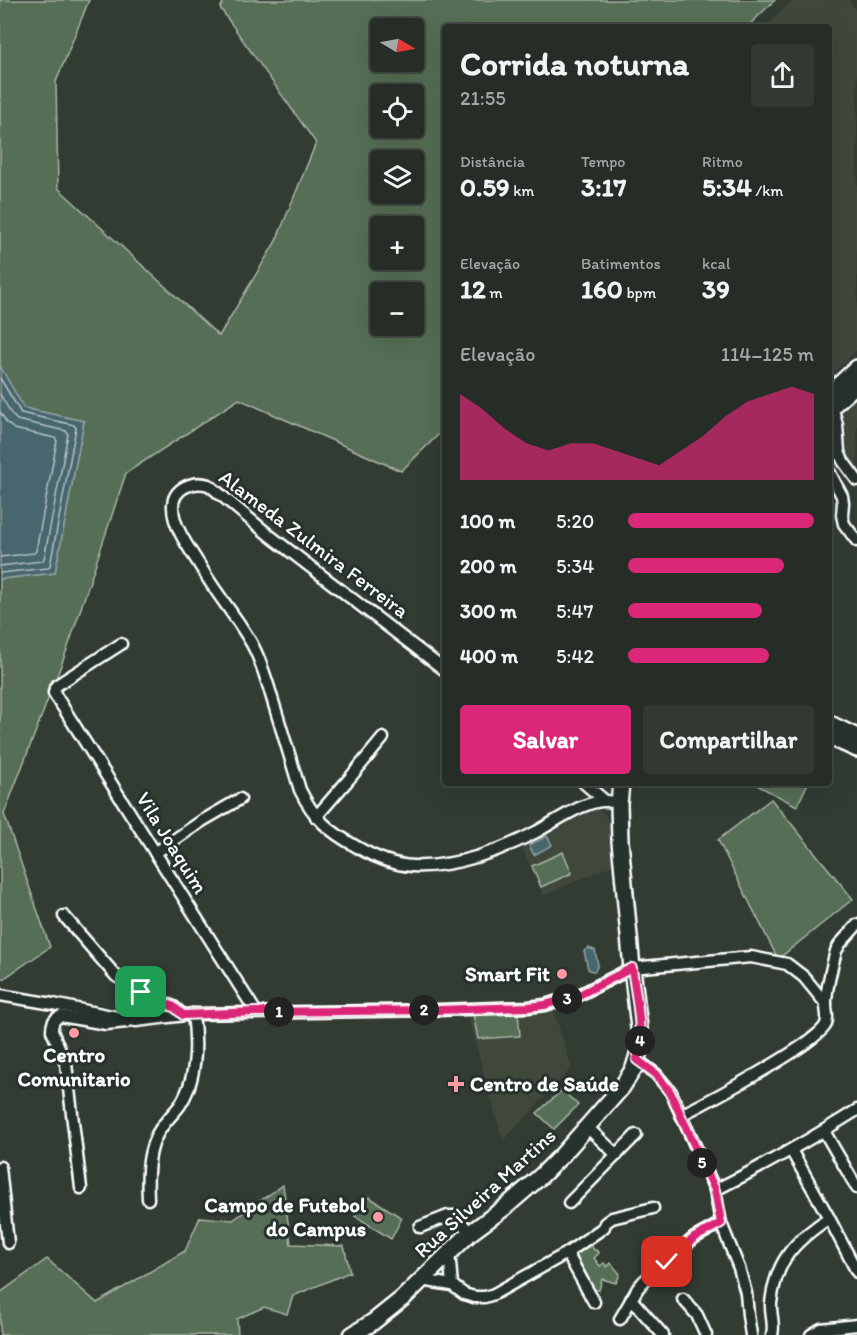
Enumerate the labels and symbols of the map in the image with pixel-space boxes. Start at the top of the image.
north arrow [370,18,424,72]
street label: Alameda Zulmira Ferreira [215,464,414,623]
street label: Vila Joaquim [131,787,214,898]
place label: Smart Fit [465,961,550,986]
pin [115,966,166,1017]
marker: Smart Fit [555,967,569,981]
pin: 3 [552,984,582,1014]
pin: 2 [409,995,439,1025]
pin: 1 [264,997,294,1027]
marker: Centro Comunitario [67,1026,81,1040]
pin: 4 [625,1026,655,1056]
place label: Centro Comunitario [17,1042,131,1091]
place label: Centro de Saúde [470,1071,619,1096]
marker: Centro de Saúde [447,1075,465,1093]
street label: Rua Silveira Martins [409,1123,561,1263]
pin: 5 [687,1148,717,1178]
place label: Campo de Futebol do Campus [204,1192,367,1242]
marker: Campo de Futebol do Campus [371,1210,385,1224]
pin [641,1236,692,1287]

